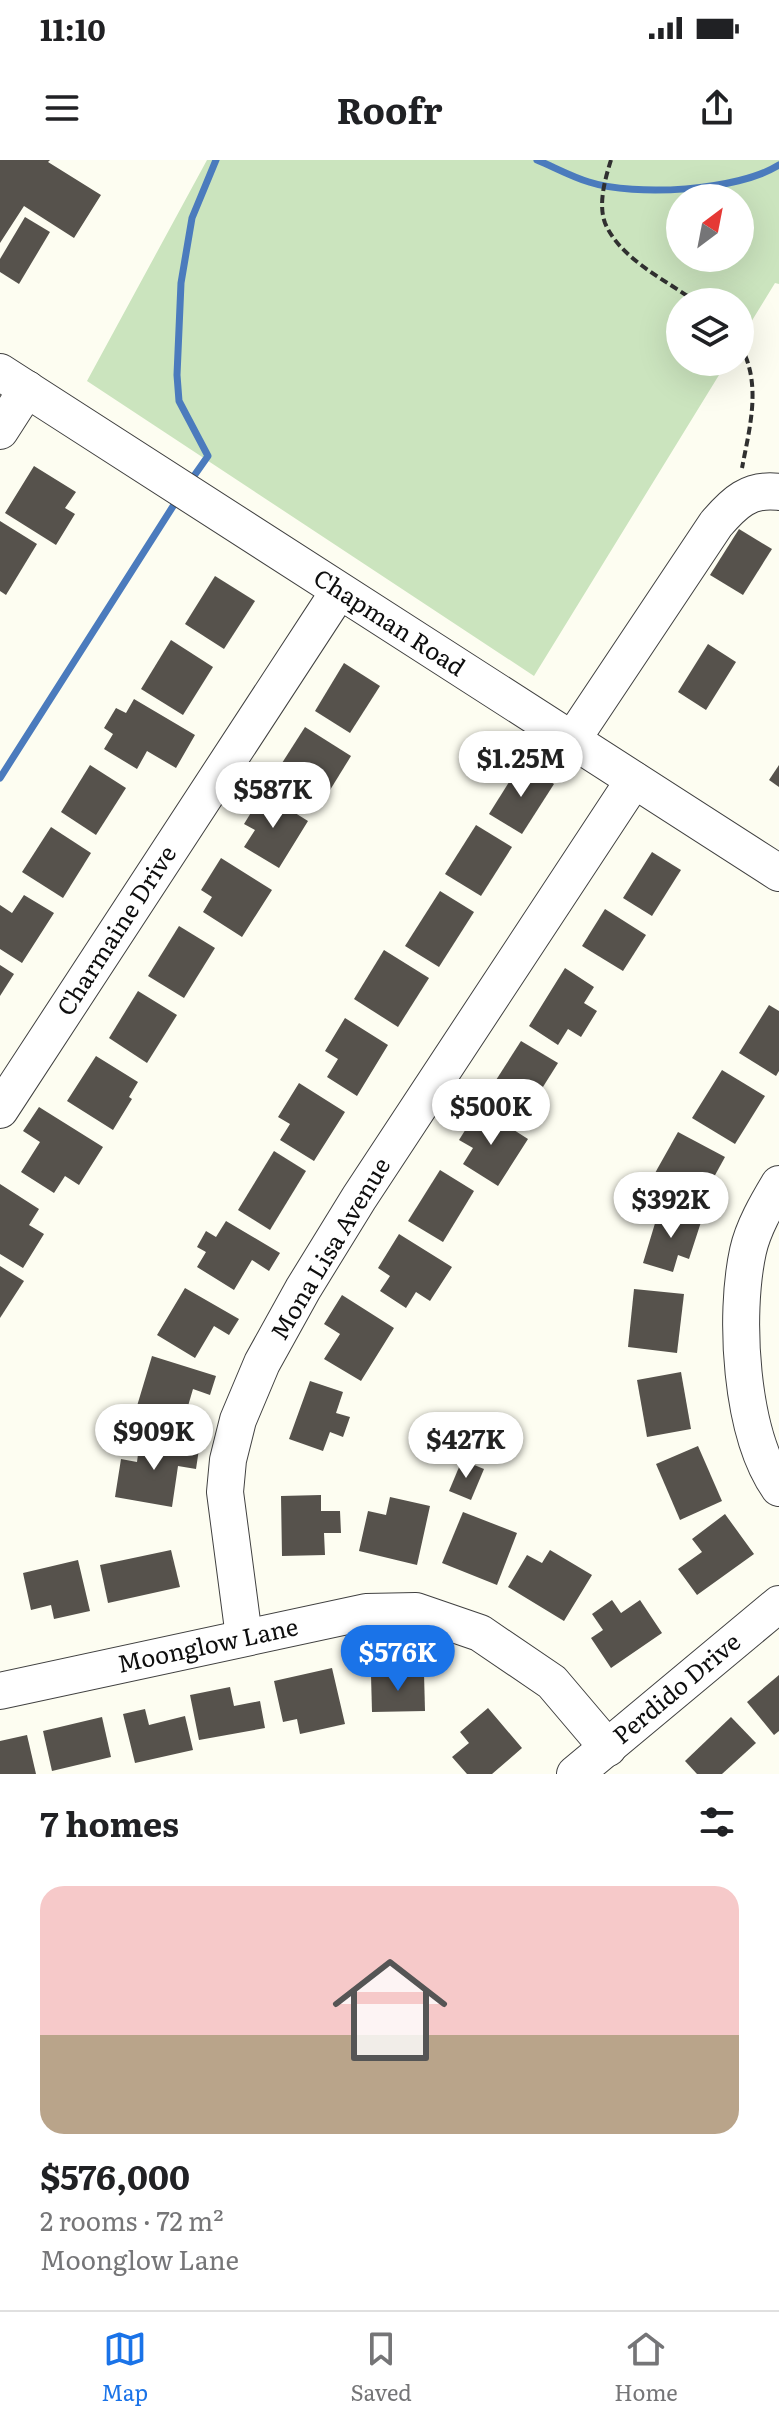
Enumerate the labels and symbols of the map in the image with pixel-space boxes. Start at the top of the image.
north arrow [666,184,754,272]
street label: Chapman Road [308,559,473,683]
pin: $1.25M [456,731,586,799]
pin: $587K [217,762,329,830]
street label: Charmaine Drive [47,838,183,1022]
pin: $500K [435,1079,547,1147]
street label: Mona Lisa Avenue [261,1150,397,1346]
pin: $392K [615,1172,727,1240]
pin: $909K [98,1404,210,1472]
pin: $427K [410,1412,522,1480]
street label: Moonglow Lane [114,1607,301,1680]
street label: Perdido Drive [604,1623,747,1751]
pin: $576K [342,1625,454,1693]

